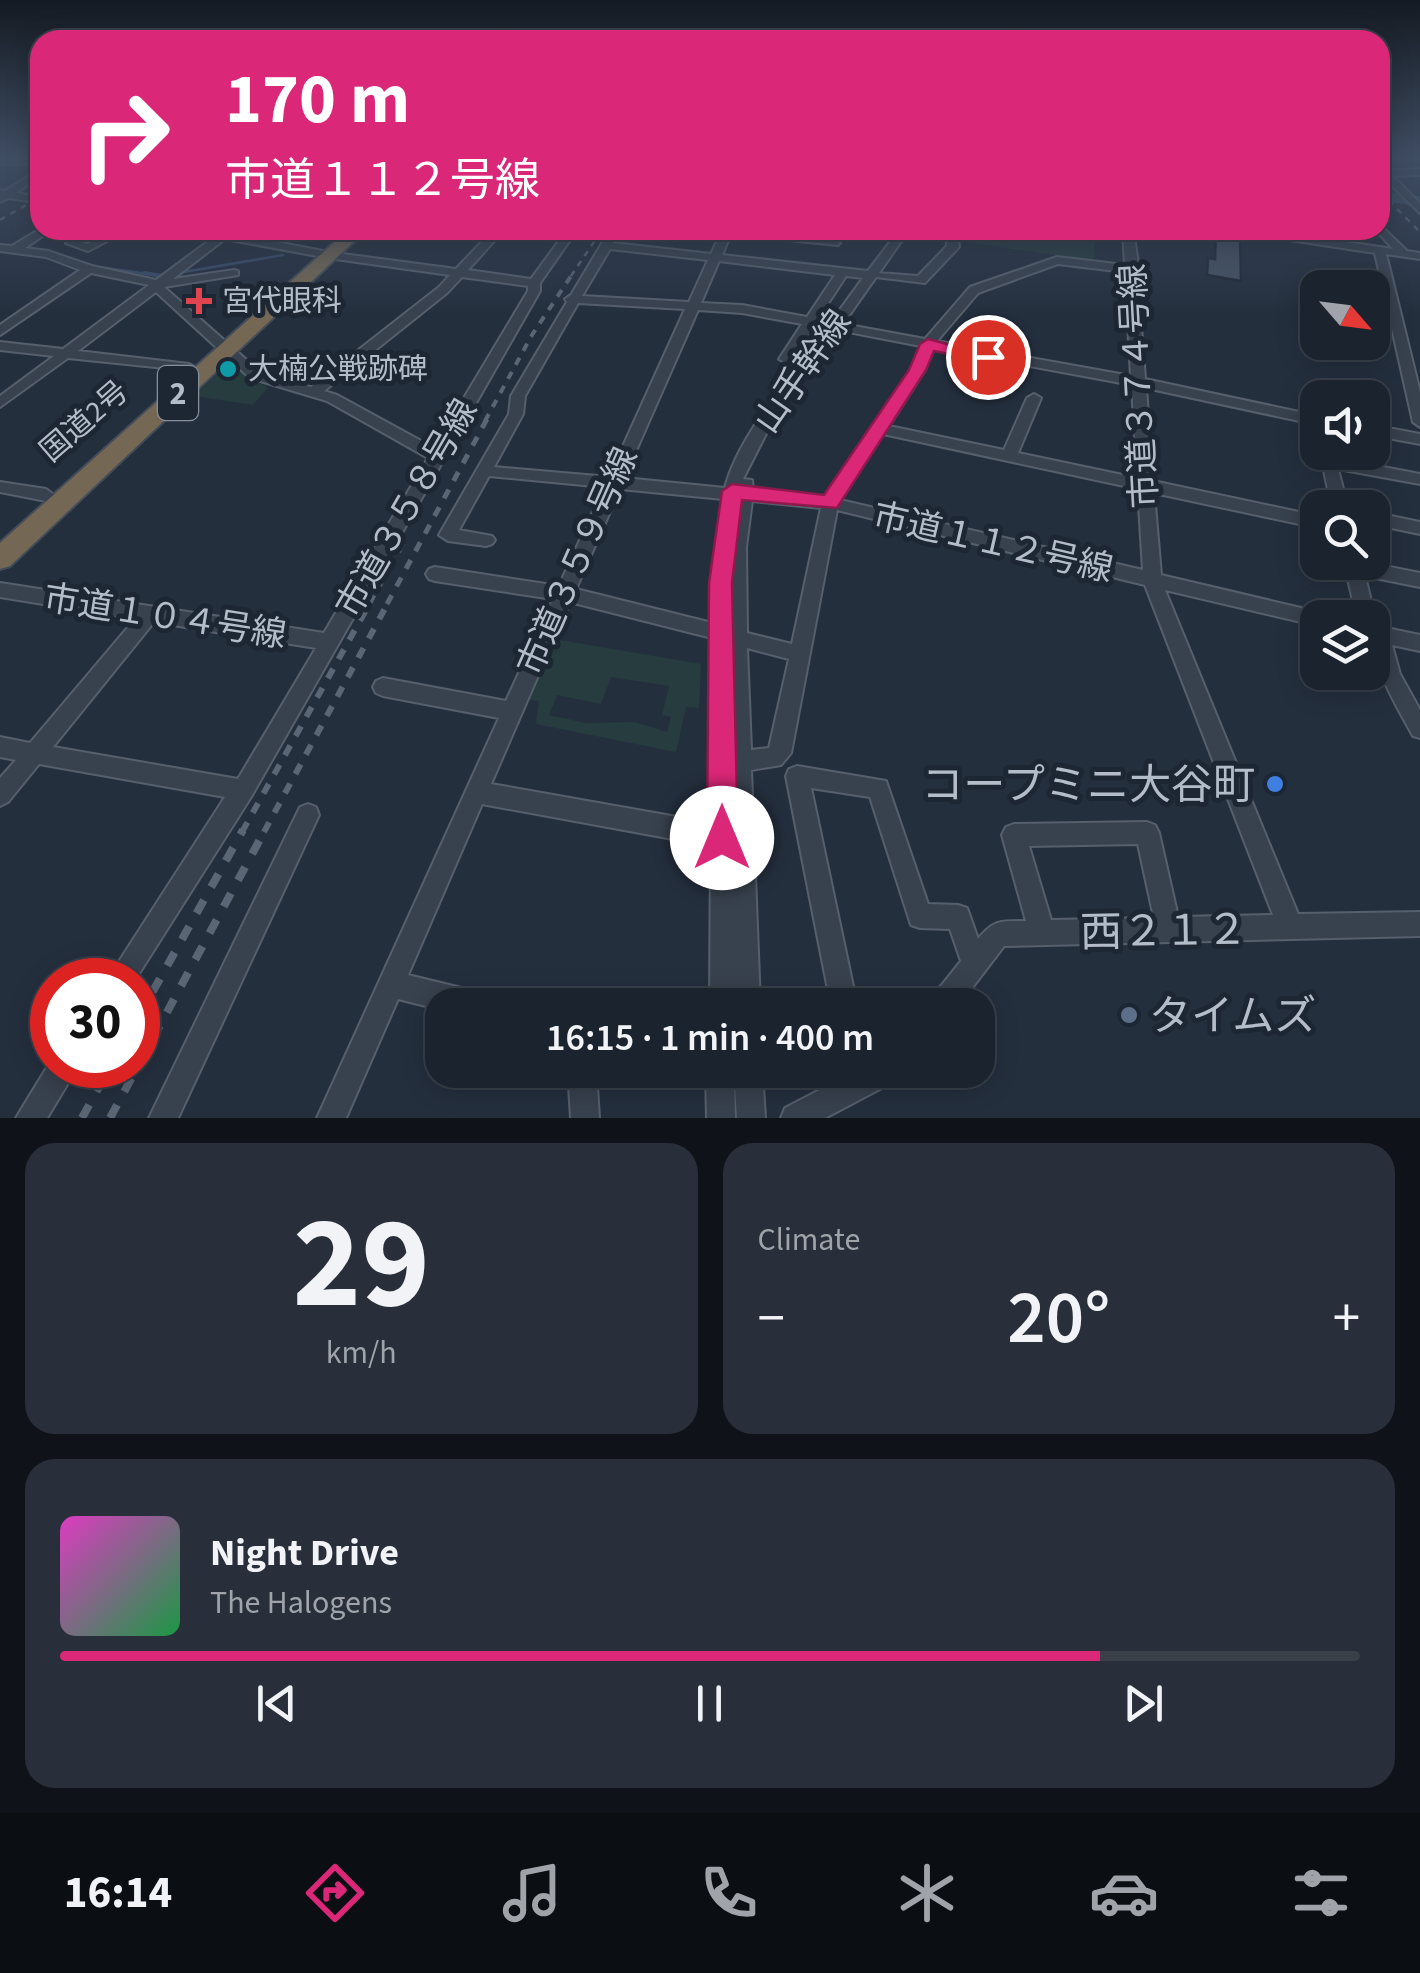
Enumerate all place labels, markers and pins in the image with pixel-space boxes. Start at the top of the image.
place label: 宮代眼科 [222,280,342,323]
marker: 宮代眼科 [186,288,212,314]
pin [946,315,1031,400]
place label: 大楠公戦跡碑 [248,348,428,391]
marker: 大楠公戦跡碑 [217,358,239,380]
place label: コープミニ大谷町 [922,756,1255,816]
marker: コープミニ大谷町 [1264,773,1286,795]
place label: タイムズ [1149,987,1316,1047]
marker: タイムズ [1118,1004,1140,1026]

